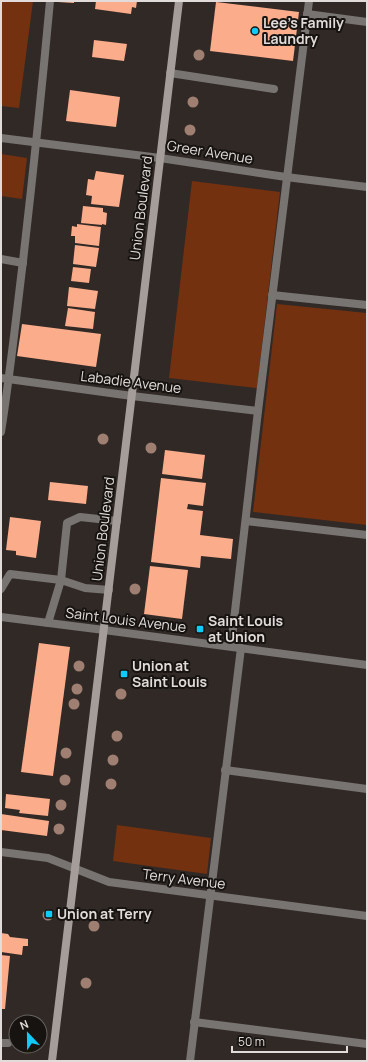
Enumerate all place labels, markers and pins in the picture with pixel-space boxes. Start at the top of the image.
place label: Lee's Family Laundry [263,13,344,48]
marker: Lee's Family Laundry [250,26,260,36]
place label: Saint Louis at Union [208,611,284,646]
marker: Saint Louis at Union [195,624,205,634]
place label: Union at Saint Louis [132,656,208,691]
marker: Union at Saint Louis [119,669,129,679]
place label: Union at Terry [57,904,152,923]
marker: Union at Terry [44,909,54,919]

